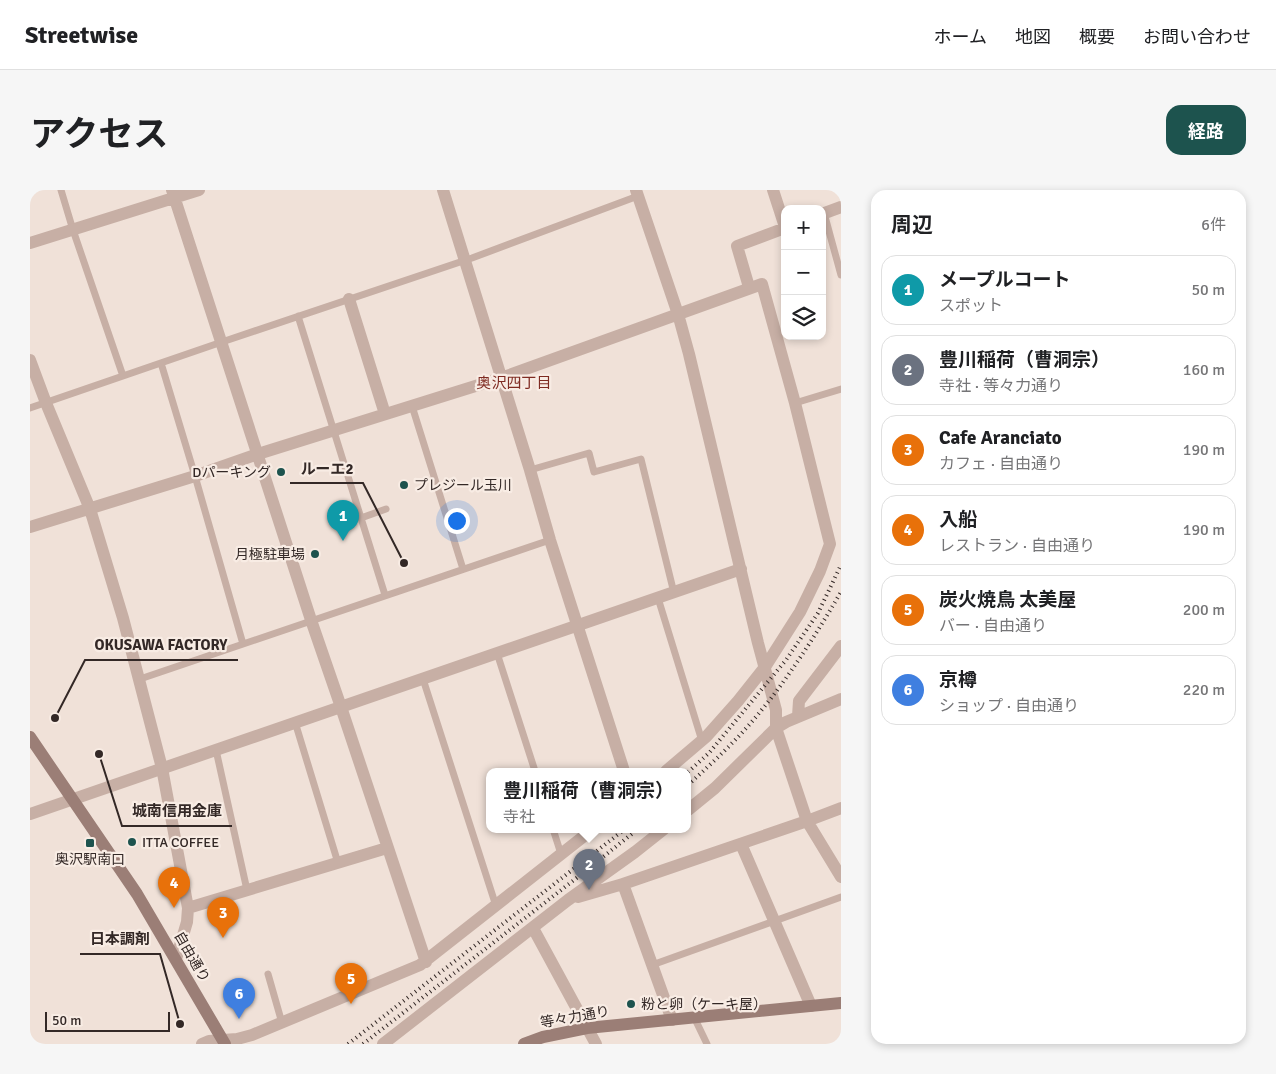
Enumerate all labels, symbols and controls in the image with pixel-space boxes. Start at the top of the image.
text: Streetwise [25,20,138,50]
text: ホーム [934,26,987,48]
text: 地図 [1015,26,1051,48]
text: 概要 [1079,26,1115,48]
text: お問い合わせ [1143,26,1251,48]
button: 経路 [1166,105,1246,155]
text: アクセス [30,113,168,156]
map controls [781,205,826,340]
button: + [781,205,826,250]
text: 周辺 [891,212,933,238]
text: 6件 [1201,215,1226,235]
button: − [781,250,826,295]
text: メープルコート [939,268,1070,292]
text: 1 [904,280,912,300]
text: 50 m [1191,280,1225,300]
button: layers [781,295,826,340]
text: スポット [939,296,1003,316]
text: 豊川稲荷（曹洞宗） [939,348,1110,372]
text: 2 [904,360,912,380]
text: 160 m [1183,360,1225,380]
district label: 奥沢四丁目 [476,374,552,392]
text: 寺社 · 等々力通り [939,376,1063,396]
text: Cafe Aranciato [939,426,1062,450]
text: 3 [904,440,912,460]
text: 190 m [1183,440,1225,460]
callout: ルーエ2 [290,453,363,483]
text: カフェ · 自由通り [939,454,1063,474]
text: ルーエ2 [300,460,354,478]
place label: Dパーキング [192,464,271,481]
marker: Dパーキング [275,466,287,478]
place label: プレジール玉川 [414,477,512,494]
marker: プレジール玉川 [398,479,410,491]
pin: 1 [327,500,359,541]
your location [444,508,470,534]
text: 入船 [939,508,977,532]
text: 4 [904,520,912,540]
text: 190 m [1183,520,1225,540]
text: レストラン · 自由通り [939,536,1095,556]
place label: 月極駐車場 [235,546,305,563]
marker: 月極駐車場 [309,548,321,560]
text: 炭火焼鳥 太美屋 [939,588,1076,612]
text: 5 [904,600,912,620]
text: 200 m [1183,600,1225,620]
text: バー · 自由通り [939,616,1047,636]
callout: OKUSAWA FACTORY [85,630,238,660]
text: OKUSAWA FACTORY [95,636,228,654]
text: 京樽 [939,668,977,692]
text: 6 [904,680,912,700]
text: 220 m [1183,680,1225,700]
text: ショップ · 自由通り [939,696,1079,716]
popup [486,768,691,833]
text: 豊川稲荷（曹洞宗） [503,779,674,803]
callout: 城南信用金庫 [122,796,232,826]
text: 城南信用金庫 [132,802,222,820]
text: 寺社 [503,807,535,827]
place label: ITTA COFFEE [142,834,219,851]
marker: ITTA COFFEE [126,836,138,848]
marker: 奥沢駅南口 [84,837,96,849]
pin: 2 [573,849,605,890]
place label: 奥沢駅南口 [55,851,125,868]
pin: 4 [158,867,190,908]
pin: 3 [207,897,239,938]
callout: 日本調剤 [80,924,160,954]
street label: 自由通り [171,929,213,985]
text: 日本調剤 [90,930,150,948]
pin: 5 [335,963,367,1004]
pin: 6 [223,978,255,1019]
place label: 粉と卵（ケーキ屋） [641,996,767,1013]
marker: 粉と卵（ケーキ屋） [625,998,637,1010]
street label: 等々力通り [539,1003,611,1031]
scale bar [45,1009,170,1032]
text: 50 m [52,1012,81,1029]

